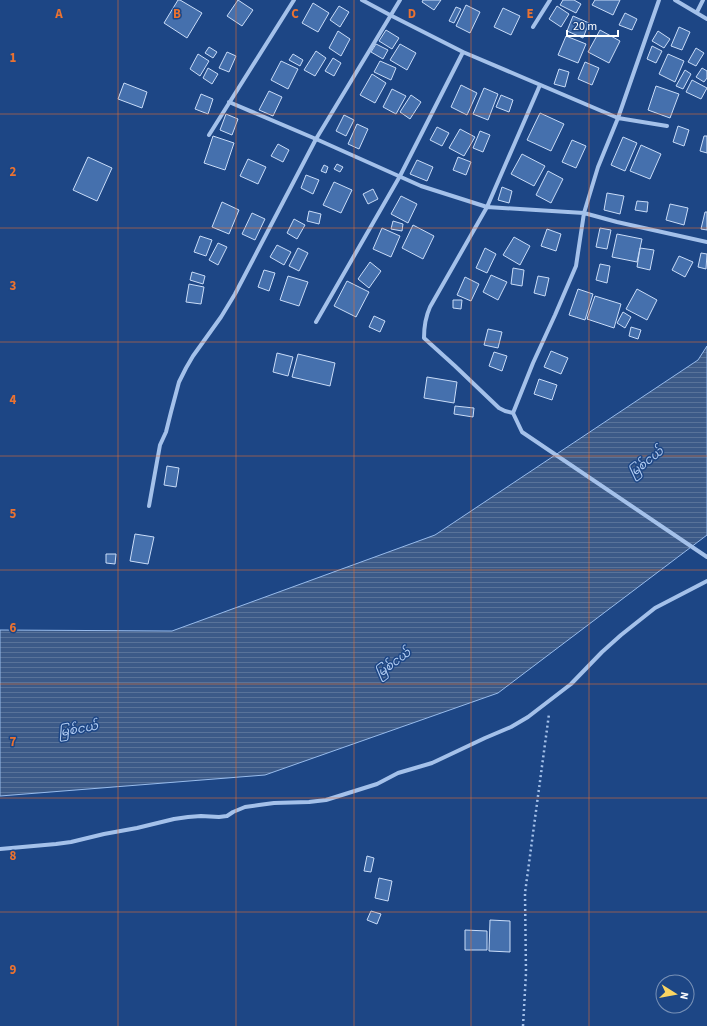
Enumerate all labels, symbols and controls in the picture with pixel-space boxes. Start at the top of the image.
text: A [54,5,63,23]
text: B [173,5,181,23]
text: C [291,5,299,23]
text: D [408,5,416,23]
text: E [526,5,534,23]
scale bar [567,12,618,38]
text: 20 m [573,18,597,35]
text: 1 [10,49,17,67]
text: 2 [10,163,17,181]
text: 3 [10,277,17,295]
text: 4 [10,391,17,409]
water label: မြစ်ငယ် [625,442,669,482]
text: 5 [10,505,17,523]
text: 6 [10,619,17,637]
water label: မြစ်ငယ် [372,643,416,683]
water label: မြစ်ငယ် [57,716,100,742]
text: 7 [10,733,17,751]
text: 8 [10,847,17,865]
text: 9 [10,961,17,979]
north arrow [655,974,695,1014]
text: N [676,991,692,1001]

